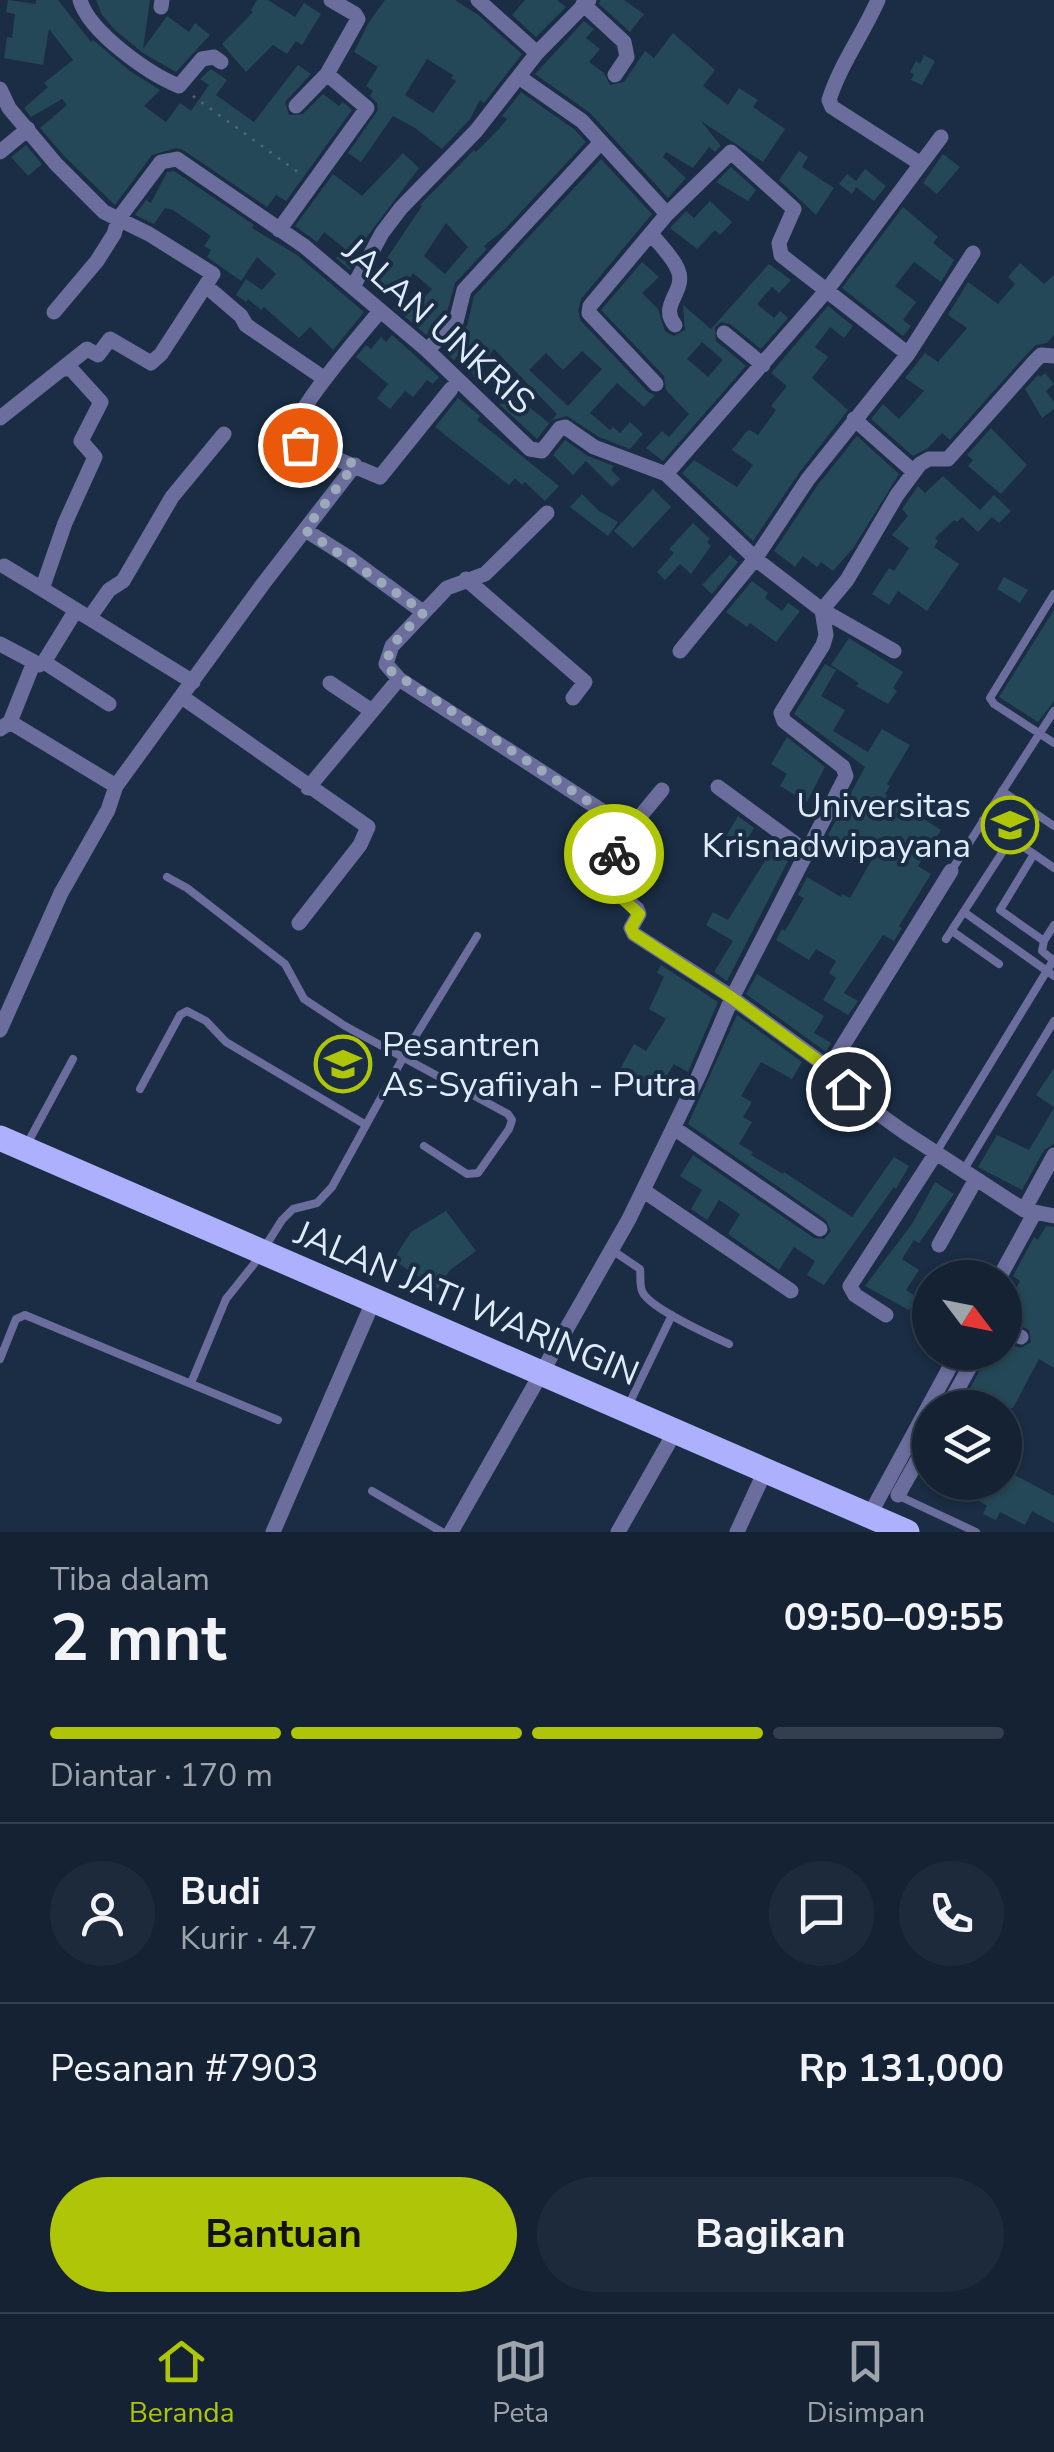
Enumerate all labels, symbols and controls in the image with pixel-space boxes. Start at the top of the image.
street label: JALAN UNKRIS [332,227,545,425]
pin [258,403,343,488]
icon: bag [273,418,328,473]
place label: Universitas Krisnadwipayana [702,782,971,869]
school or university icon: Universitas Krisnadwipayana [980,795,1040,855]
courier [564,804,664,904]
icon: bike [587,827,642,882]
place label: Pesantren As-Syafiiyah - Putra [382,1021,697,1108]
school or university icon: Pesantren As-Syafiiyah - Putra [313,1034,373,1094]
pin [806,1047,891,1132]
icon: home [821,1062,876,1117]
street label: JALAN JATI WARINGIN [287,1209,646,1397]
north arrow [912,1260,1022,1370]
map controls [912,1260,1022,1500]
button: layers [912,1390,1022,1500]
text: Tiba dalam [50,1558,210,1601]
text: 09:50–09:55 [784,1592,1004,1643]
text: 2 mnt [50,1594,227,1683]
text: Diantar · 170 m [50,1754,273,1797]
button: person [50,1861,155,1966]
button: chat [769,1861,874,1966]
button: phone [899,1861,1004,1966]
text: Budi [180,1866,261,1917]
text: Kurir · 4.7 [180,1917,317,1960]
text: Pesanan #7903 [50,2043,319,2094]
text: Rp 131,000 [799,2043,1004,2094]
button: Bantuan [50,2177,517,2292]
button: Bagikan [537,2177,1004,2292]
tab: Beranda [129,2334,235,2432]
tab: Peta [492,2334,549,2432]
tab: Disimpan [807,2334,925,2432]

